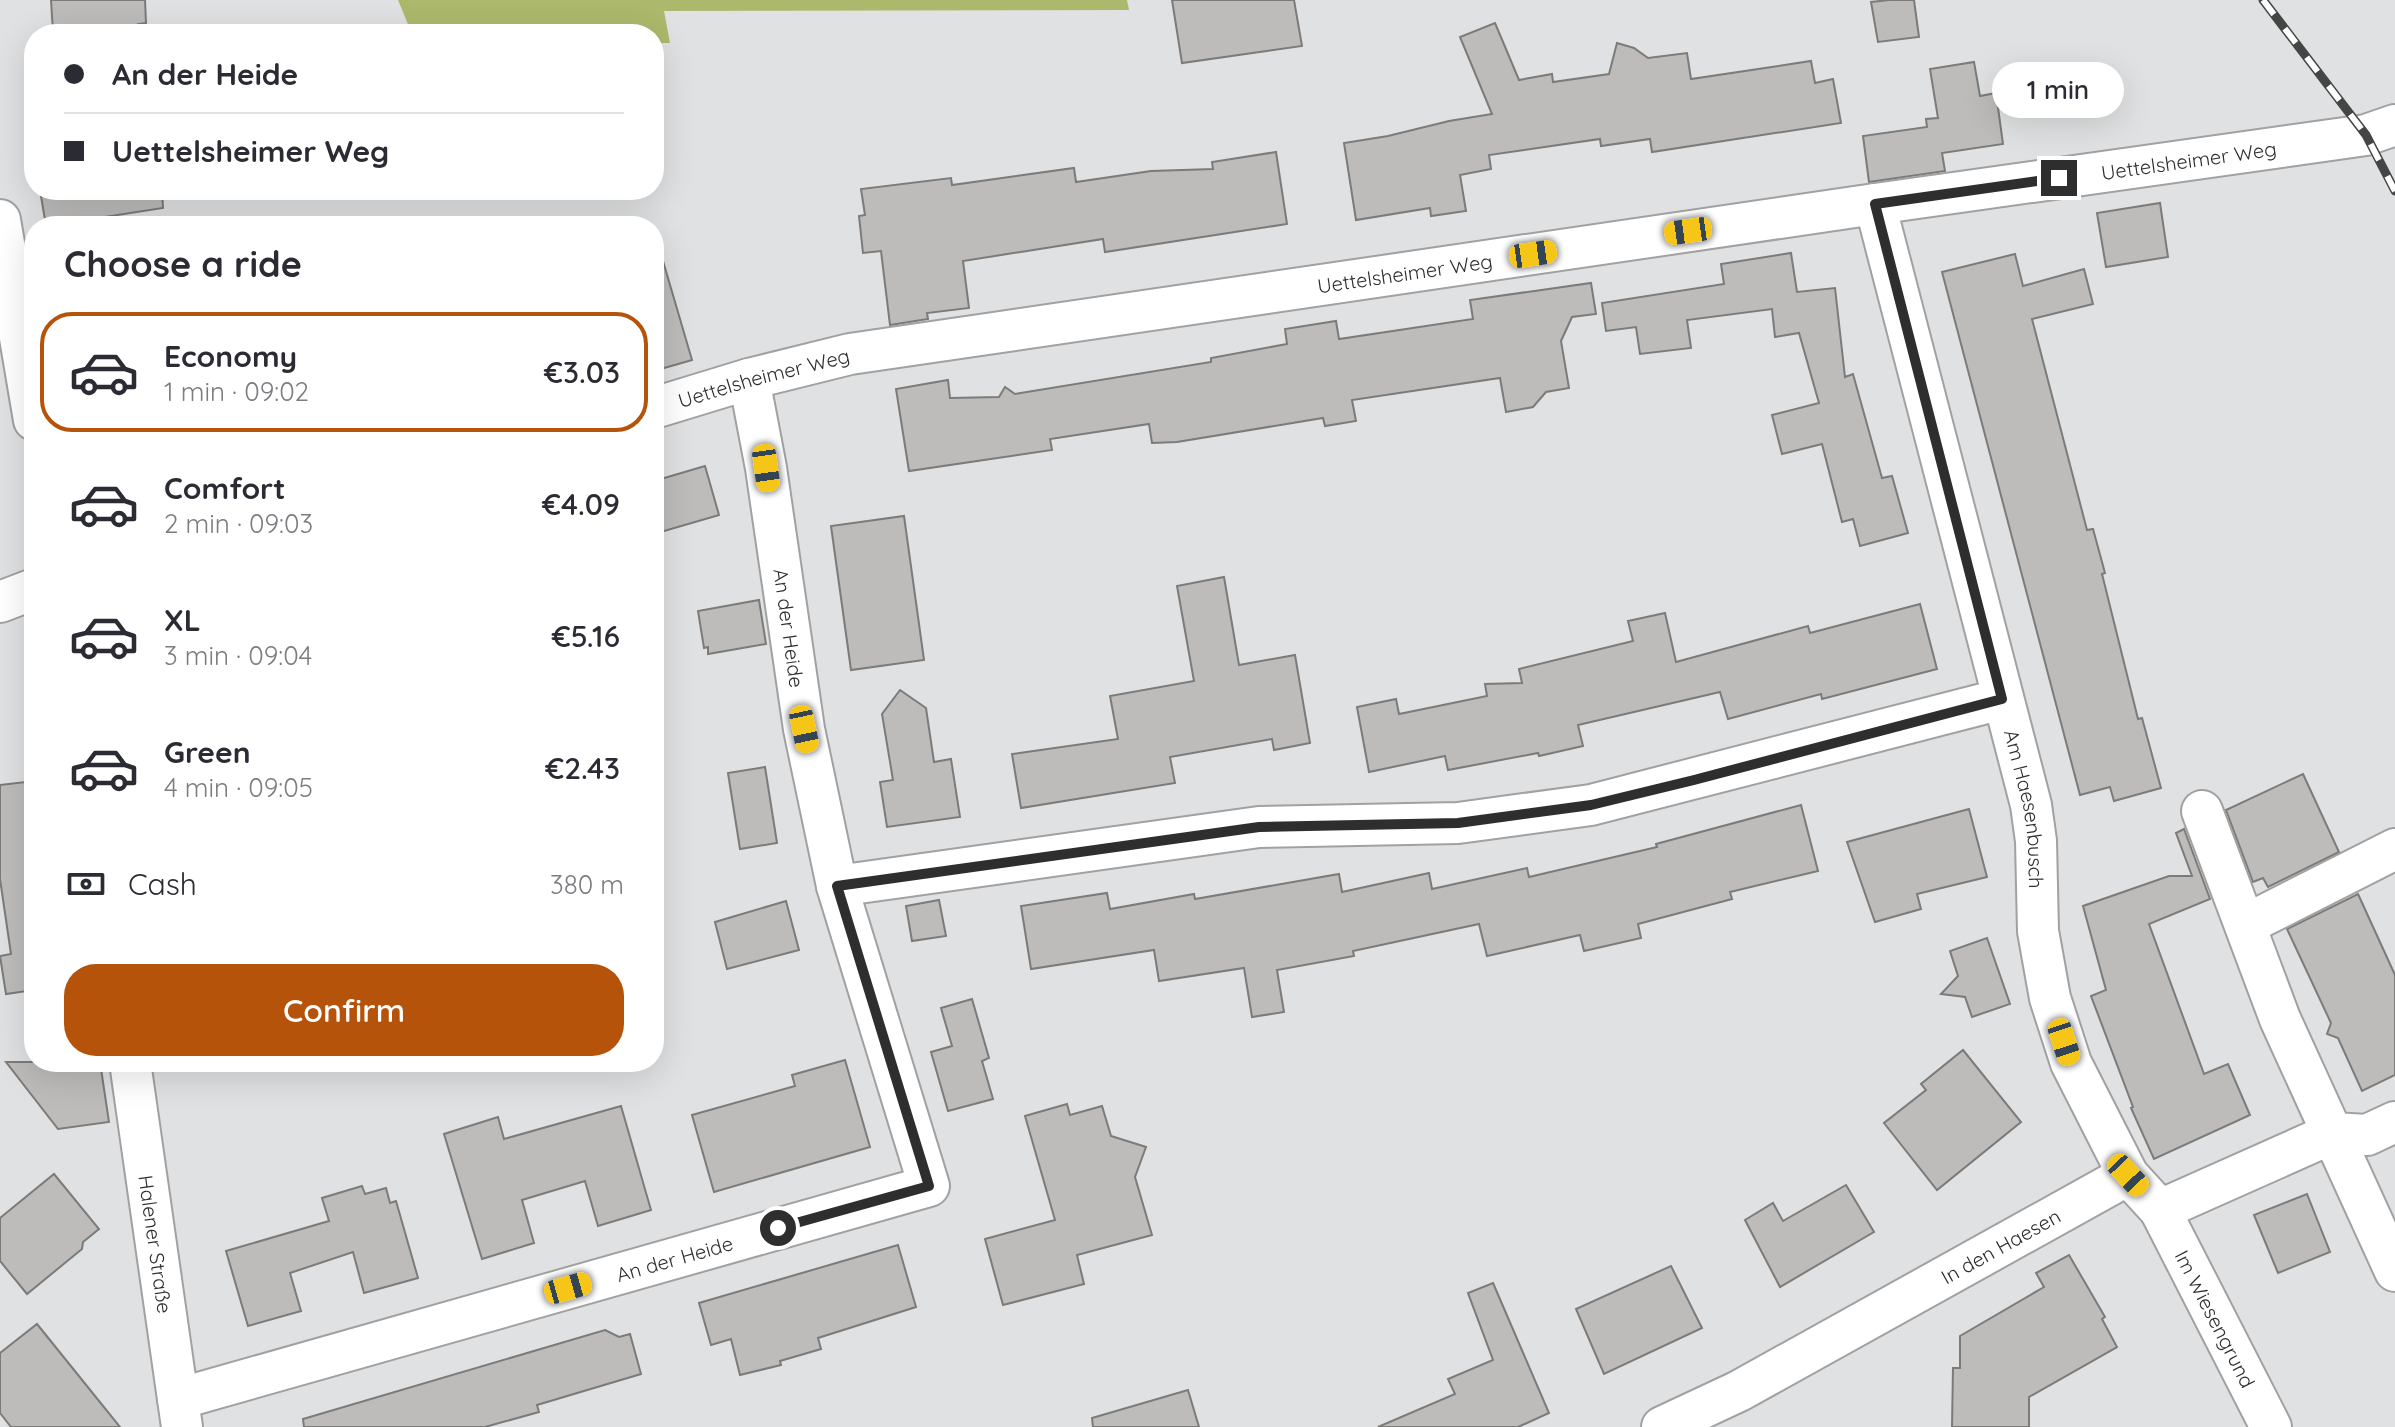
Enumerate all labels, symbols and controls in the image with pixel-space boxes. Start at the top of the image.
text: An der Heide [112,55,298,93]
callout: 1 min [1993,62,2125,118]
text: 1 min [2027,73,2089,106]
text: Uettelsheimer Weg [112,132,389,170]
street label: Uettelsheimer Weg [2099,135,2278,185]
route end [2041,160,2077,196]
car [1663,216,1713,246]
car [1508,239,1558,269]
text: Choose a ride [64,241,302,286]
street label: Uettelsheimer Weg [1315,248,1494,298]
icon: car [68,336,140,408]
text: Economy [164,337,297,375]
street label: Uettelsheimer Weg [675,342,852,412]
text: €3.03 [544,353,620,391]
text: 1 min · 09:02 [164,375,309,408]
car [751,443,781,493]
icon: car [68,468,140,540]
text: Comfort [164,469,285,507]
text: €4.09 [542,485,620,523]
text: 2 min · 09:03 [164,507,313,540]
street label: An der Heide [768,567,810,689]
icon: car [68,600,140,672]
text: XL [164,601,201,639]
text: €5.16 [552,617,620,655]
text: 3 min · 09:04 [164,639,312,672]
car [787,703,821,755]
street label: Am Haesenbusch [1999,727,2050,889]
icon: car [68,732,140,804]
text: Green [164,733,251,771]
text: €2.43 [545,749,620,787]
text: 4 min · 09:05 [164,771,313,804]
icon: cash [64,862,108,906]
text: Cash [128,865,197,903]
text: 380 m [550,868,624,901]
button: Confirm [64,964,624,1056]
car [2045,1015,2083,1069]
car [2103,1149,2153,1201]
street label: Halener Straße [134,1173,178,1315]
street label: In den Haesen [1936,1203,2064,1289]
route start [760,1210,796,1246]
street label: An der Heide [613,1230,736,1287]
street label: Im Wiesengrund [2170,1246,2261,1392]
car [542,1270,594,1306]

